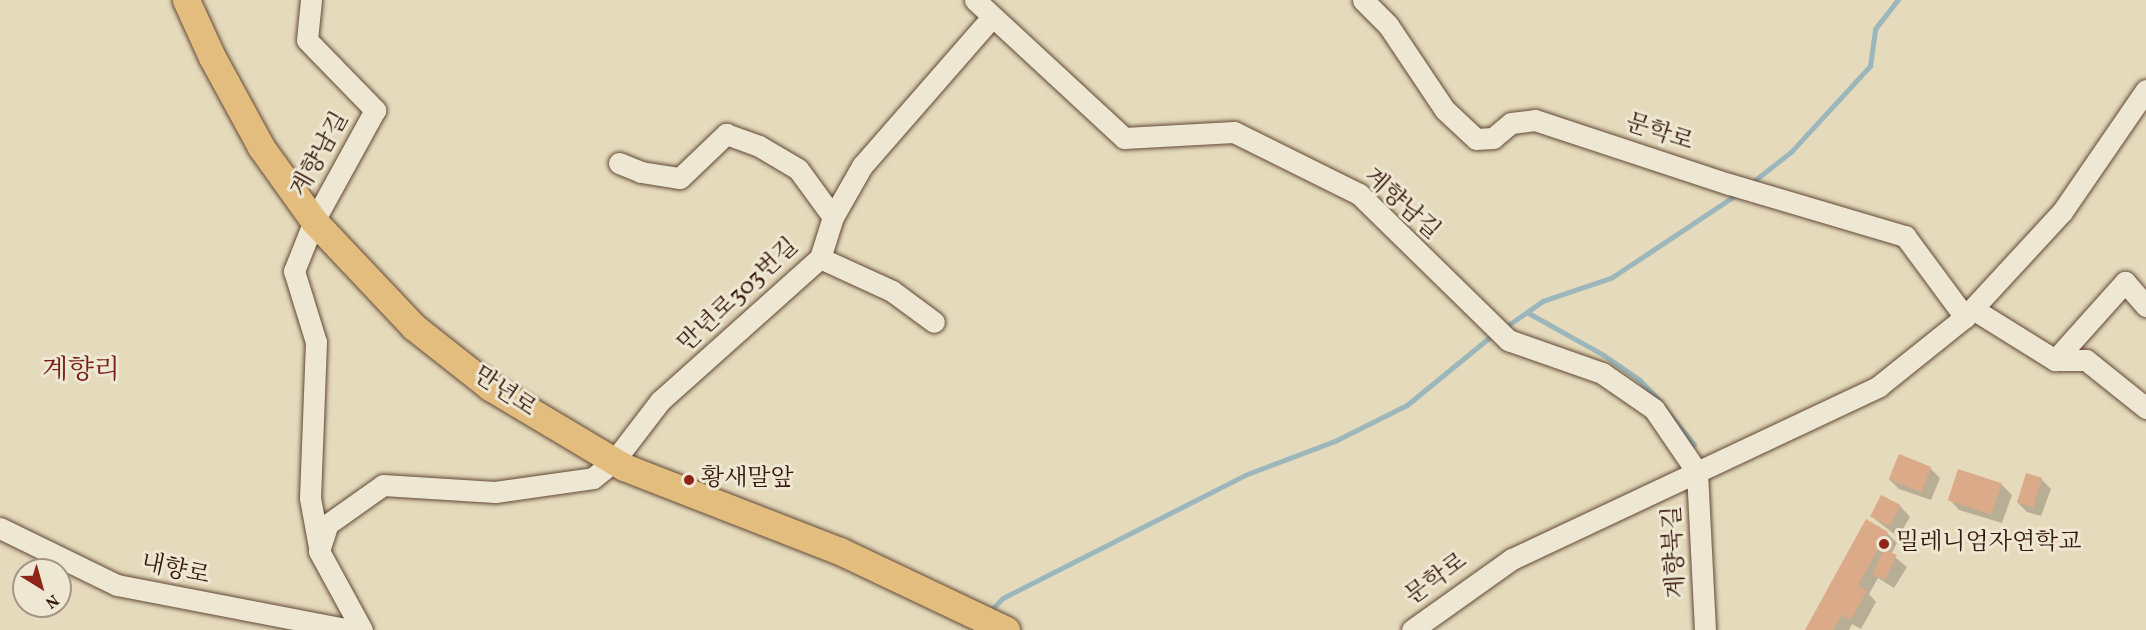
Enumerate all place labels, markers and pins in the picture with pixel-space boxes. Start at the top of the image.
place label: 황새말앞 [701,466,794,494]
marker: 황새말앞 [682,473,696,487]
place label: 밀레니엄자연학교 [1896,530,2081,558]
marker: 밀레니엄자연학교 [1877,537,1891,551]

